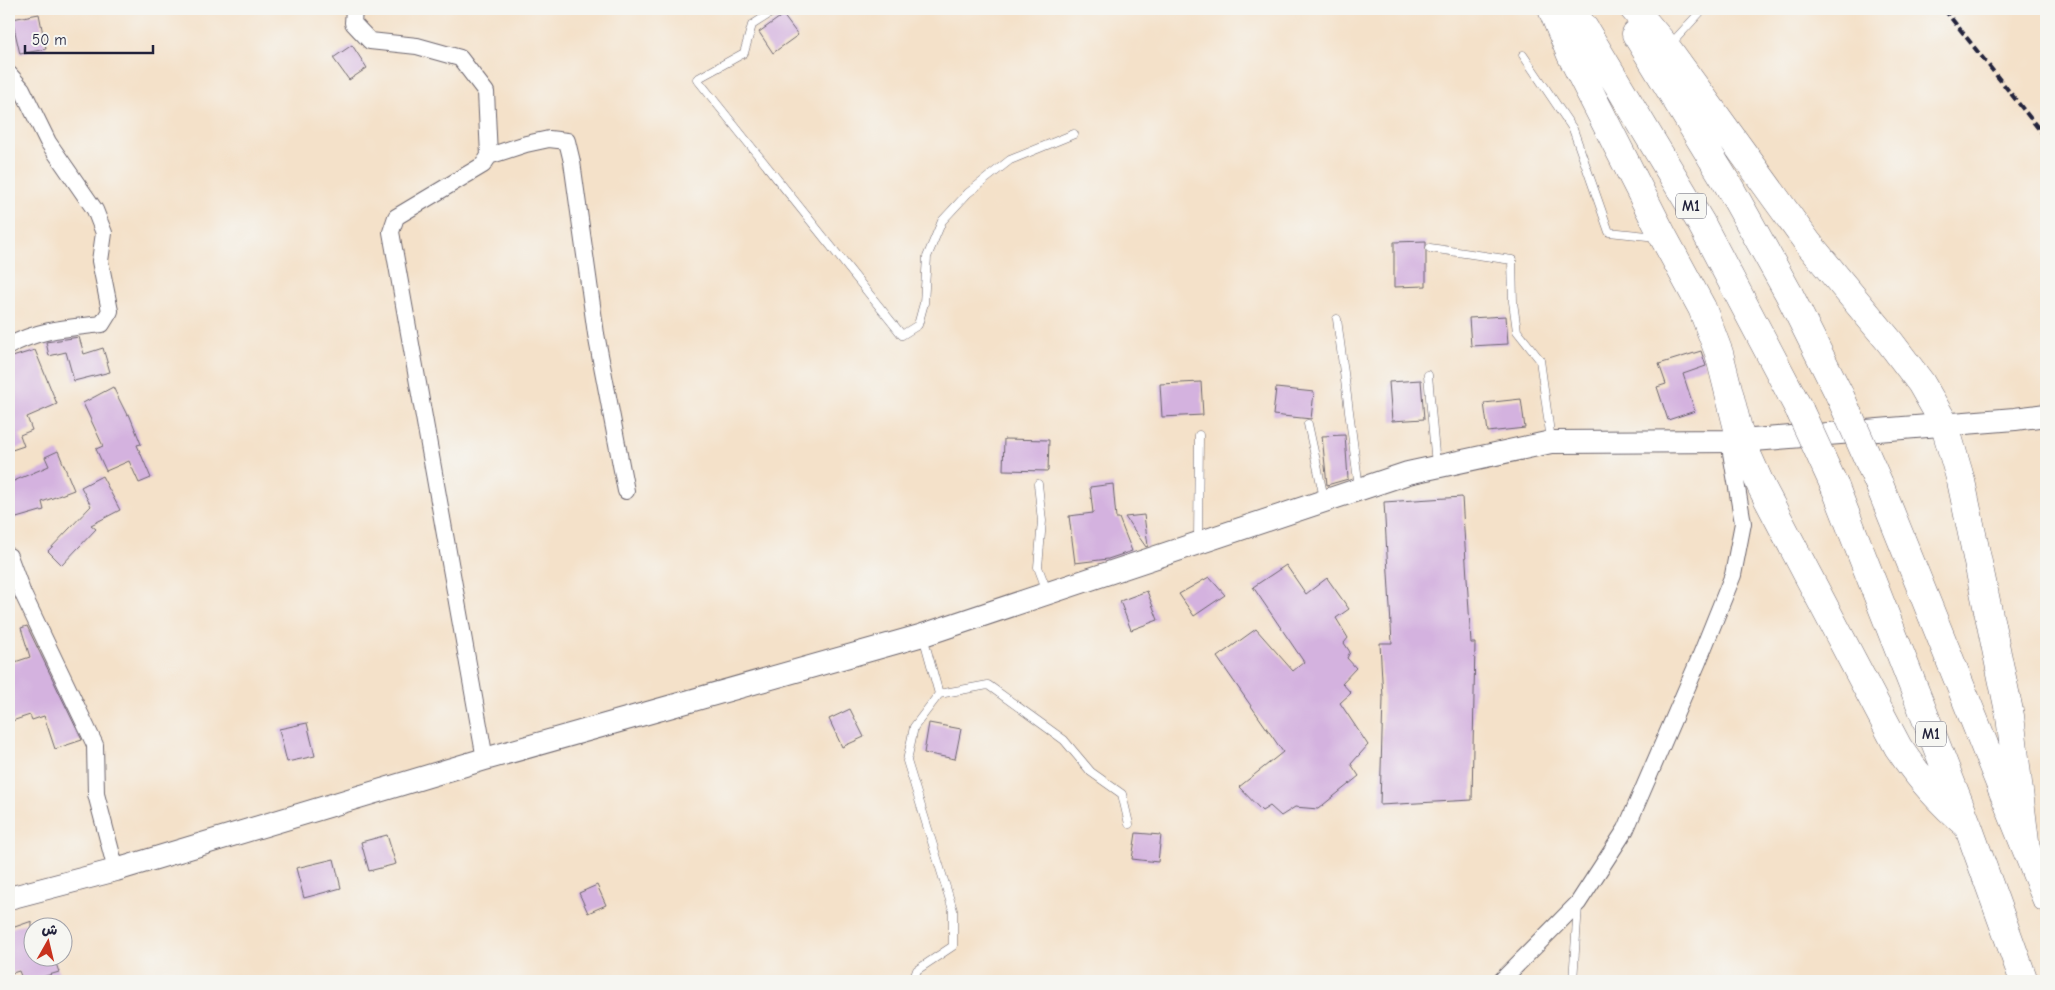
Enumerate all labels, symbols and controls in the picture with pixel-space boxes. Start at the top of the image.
scale bar [25,22,152,54]
text: 50 m [32,31,67,49]
road number: M1 [1676,194,1706,218]
road number: M1 [1916,722,1946,746]
north arrow [22,918,72,968]
text: ش [41,920,59,939]

